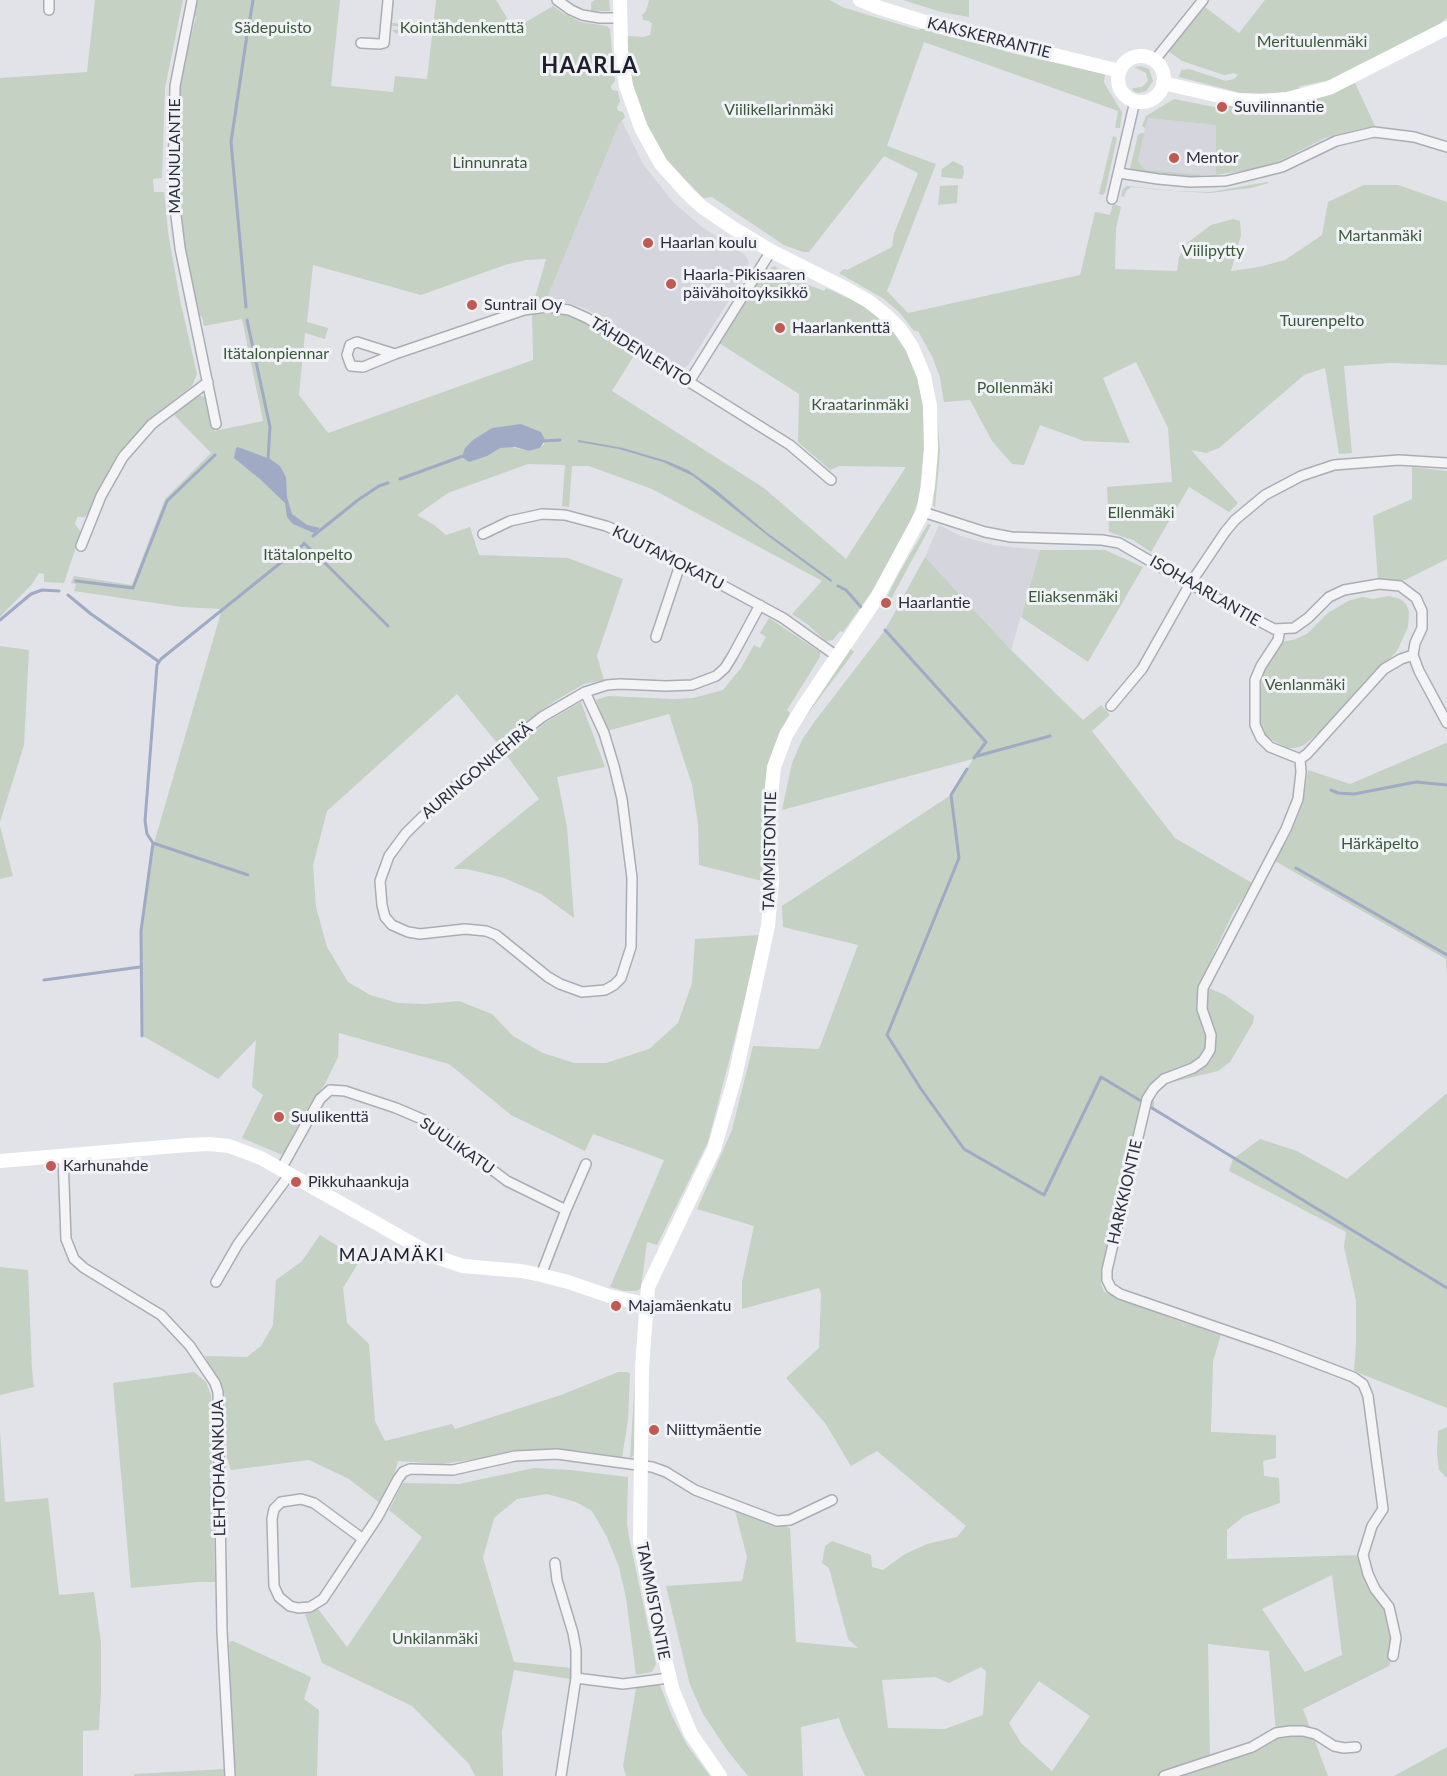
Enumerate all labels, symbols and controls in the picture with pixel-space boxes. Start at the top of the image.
street label: KAKSKERRANTIE [925,13,1053,63]
park label: Sädepuisto [234,18,312,38]
park label: Kointähdenkenttä [400,18,524,38]
park label: Merituulenmäki [1257,32,1367,52]
district label: HAARLA [541,53,639,79]
place label: Suvilinnantie [1234,97,1324,117]
street label: MAUNULANTIE [165,98,185,214]
park label: Viilikellarinmäki [724,100,834,120]
marker: Suvilinnantie [1215,100,1229,114]
place label: Mentor [1186,148,1238,168]
marker: Mentor [1167,151,1181,165]
park label: Linnunrata [453,153,527,173]
park label: Martanmäki [1338,226,1422,246]
place label: Haarlan koulu [660,233,757,253]
marker: Haarlan koulu [641,236,655,250]
park label: Viilipytty [1182,241,1244,261]
place label: Haarla-Pikisaaren päivähoitoyksikkö [683,265,808,303]
marker: Haarla-Pikisaaren päivähoitoyksikkö [664,277,678,291]
place label: Suntrail Oy [484,295,562,315]
marker: Suntrail Oy [465,298,479,312]
park label: Tuurenpelto [1280,311,1364,331]
street label: TÄHDENLENTO [587,313,695,391]
place label: Haarlankenttä [792,318,890,338]
marker: Haarlankenttä [773,321,787,335]
park label: Itätalonpiennar [223,344,329,364]
park label: Pollenmäki [977,378,1053,398]
park label: Kraatarinmäki [811,395,909,415]
park label: Ellenmäki [1107,503,1175,523]
street label: KUUTAMOKATU [609,522,727,594]
park label: Itätalonpelto [263,545,353,565]
street label: ISOHAARLANTIE [1146,552,1264,630]
park label: Eliaksenmäki [1028,587,1118,607]
place label: Haarlantie [898,593,971,613]
marker: Haarlantie [879,596,893,610]
park label: Venlanmäki [1265,675,1345,695]
street label: AURINGONKEHRÄ [418,719,536,823]
street label: TAMMISTONTIE [759,791,781,911]
park label: Härkäpelto [1341,834,1419,854]
place label: Suulikenttä [291,1107,369,1127]
marker: Suulikenttä [272,1110,286,1124]
street label: SUULIKATU [416,1113,498,1179]
street label: HARKKIONTIE [1104,1138,1146,1246]
place label: Karhunahde [63,1156,148,1176]
marker: Karhunahde [44,1159,58,1173]
place label: Pikkuhaankuja [308,1172,409,1192]
marker: Pikkuhaankuja [289,1175,303,1189]
district label: MAJAMÄKI [339,1244,445,1266]
place label: Majamäenkatu [628,1296,731,1316]
marker: Majamäenkatu [609,1299,623,1313]
street label: LEHTOHAANKUJA [208,1399,230,1537]
place label: Niittymäentie [666,1420,762,1440]
marker: Niittymäentie [647,1423,661,1437]
street label: TAMMISTONTIE [632,1541,674,1661]
park label: Unkilanmäki [392,1629,478,1649]

